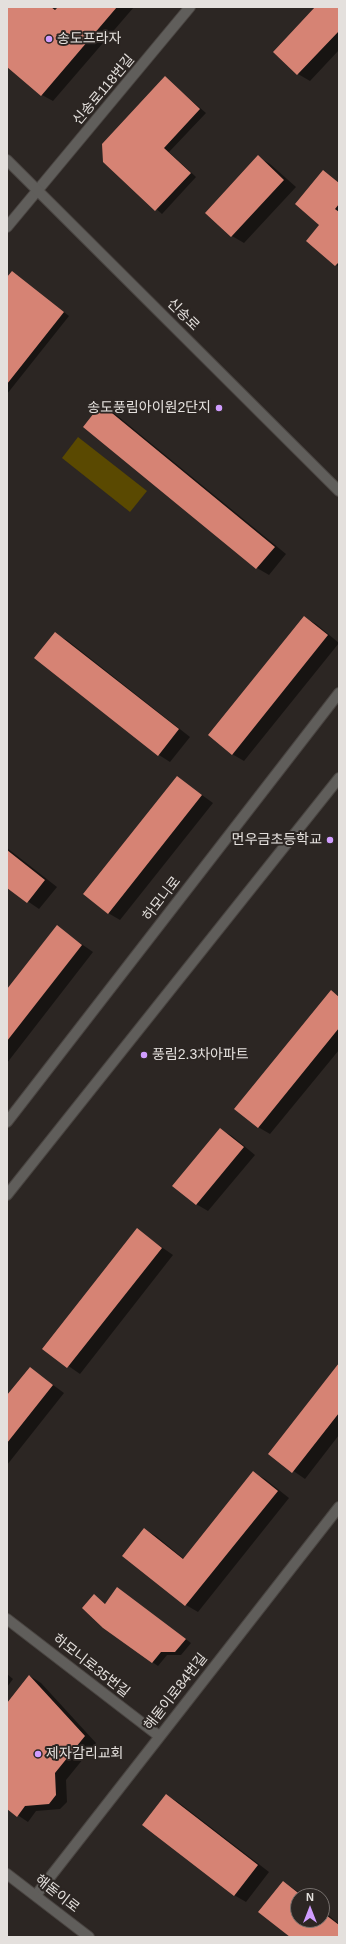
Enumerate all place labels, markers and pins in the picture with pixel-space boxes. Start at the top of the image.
place label: 송도프라자 [57,31,121,47]
marker: 송도프라자 [44,34,54,44]
place label: 송도풍림아이원2단지 [87,400,211,416]
marker: 송도풍림아이원2단지 [214,403,224,413]
place label: 먼우금초등학교 [232,832,322,848]
marker: 먼우금초등학교 [325,835,335,845]
place label: 풍림2.3차아파트 [152,1047,249,1063]
marker: 풍림2.3차아파트 [139,1050,149,1060]
place label: 제자감리교회 [46,1746,123,1762]
marker: 제자감리교회 [33,1749,43,1759]

